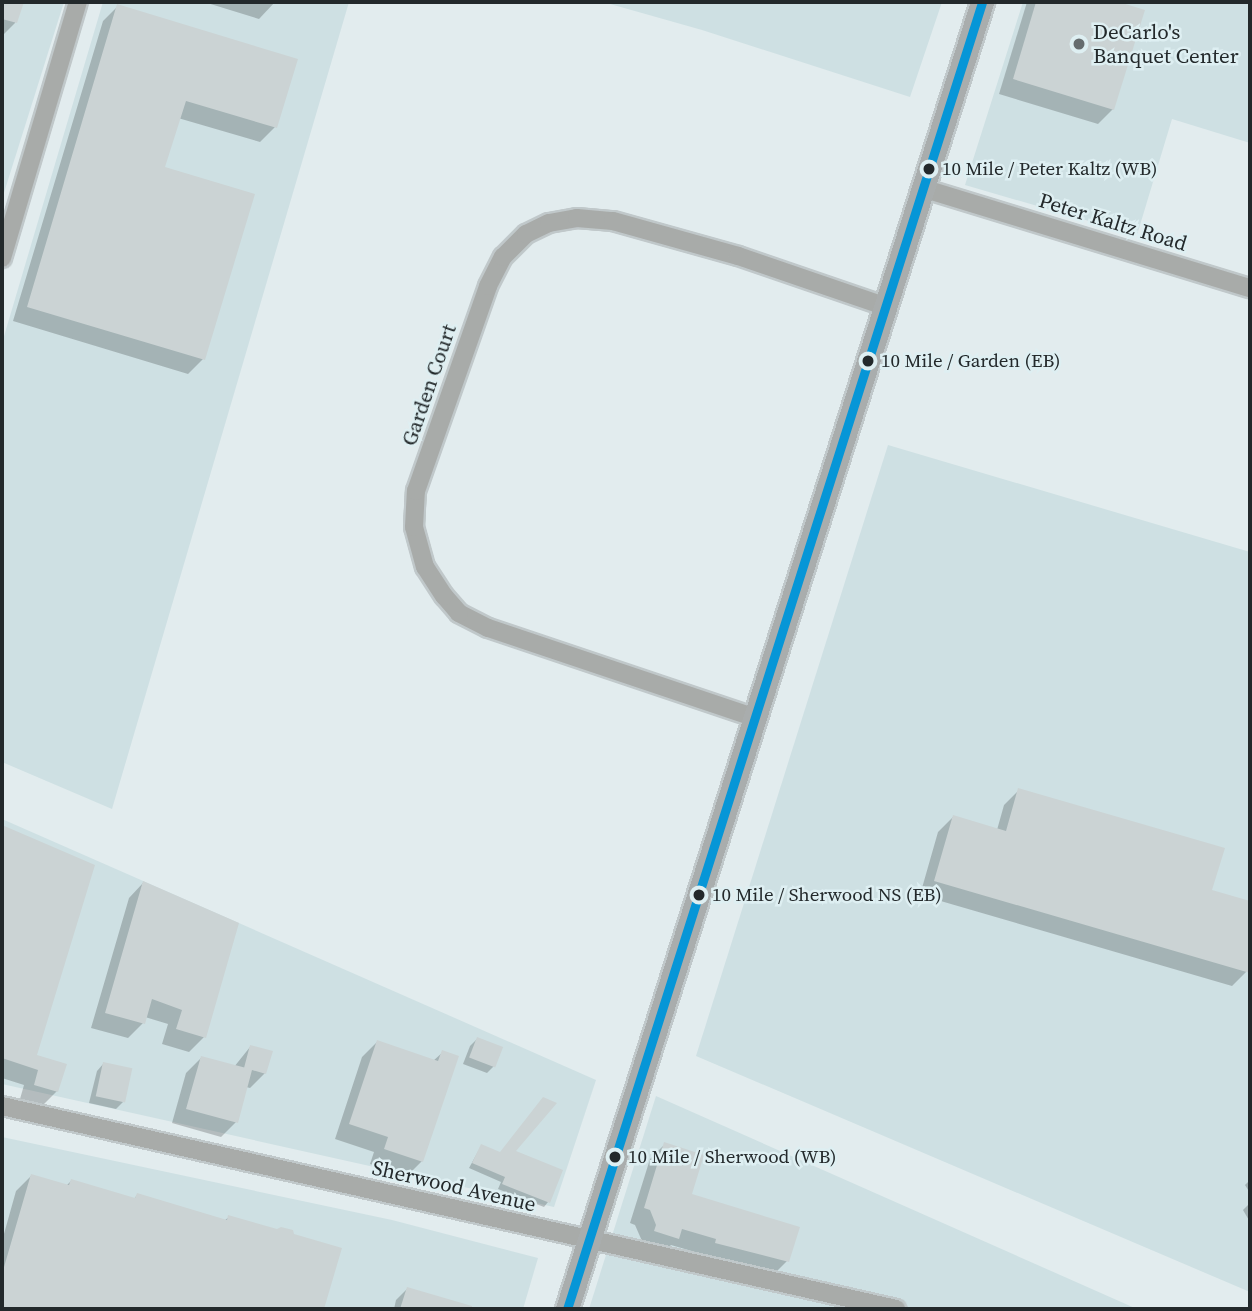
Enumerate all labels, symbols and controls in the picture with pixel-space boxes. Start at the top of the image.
place label: DeCarlo's Banquet Center [1093,19,1239,69]
marker: DeCarlo's Banquet Center [1071,36,1087,52]
place label: 10 Mile / Peter Kaltz (WB) [942,158,1157,180]
marker: 10 Mile / Peter Kaltz (WB) [922,162,936,176]
street label: Peter Kaltz Road [1036,187,1190,257]
street label: Garden Court [396,321,462,449]
place label: 10 Mile / Garden (EB) [881,350,1060,372]
marker: 10 Mile / Garden (EB) [861,354,875,368]
place label: 10 Mile / Sherwood NS (EB) [712,884,942,906]
marker: 10 Mile / Sherwood NS (EB) [692,888,706,902]
place label: 10 Mile / Sherwood (WB) [628,1146,837,1168]
marker: 10 Mile / Sherwood (WB) [608,1150,622,1164]
street label: Sherwood Avenue [370,1155,538,1217]

